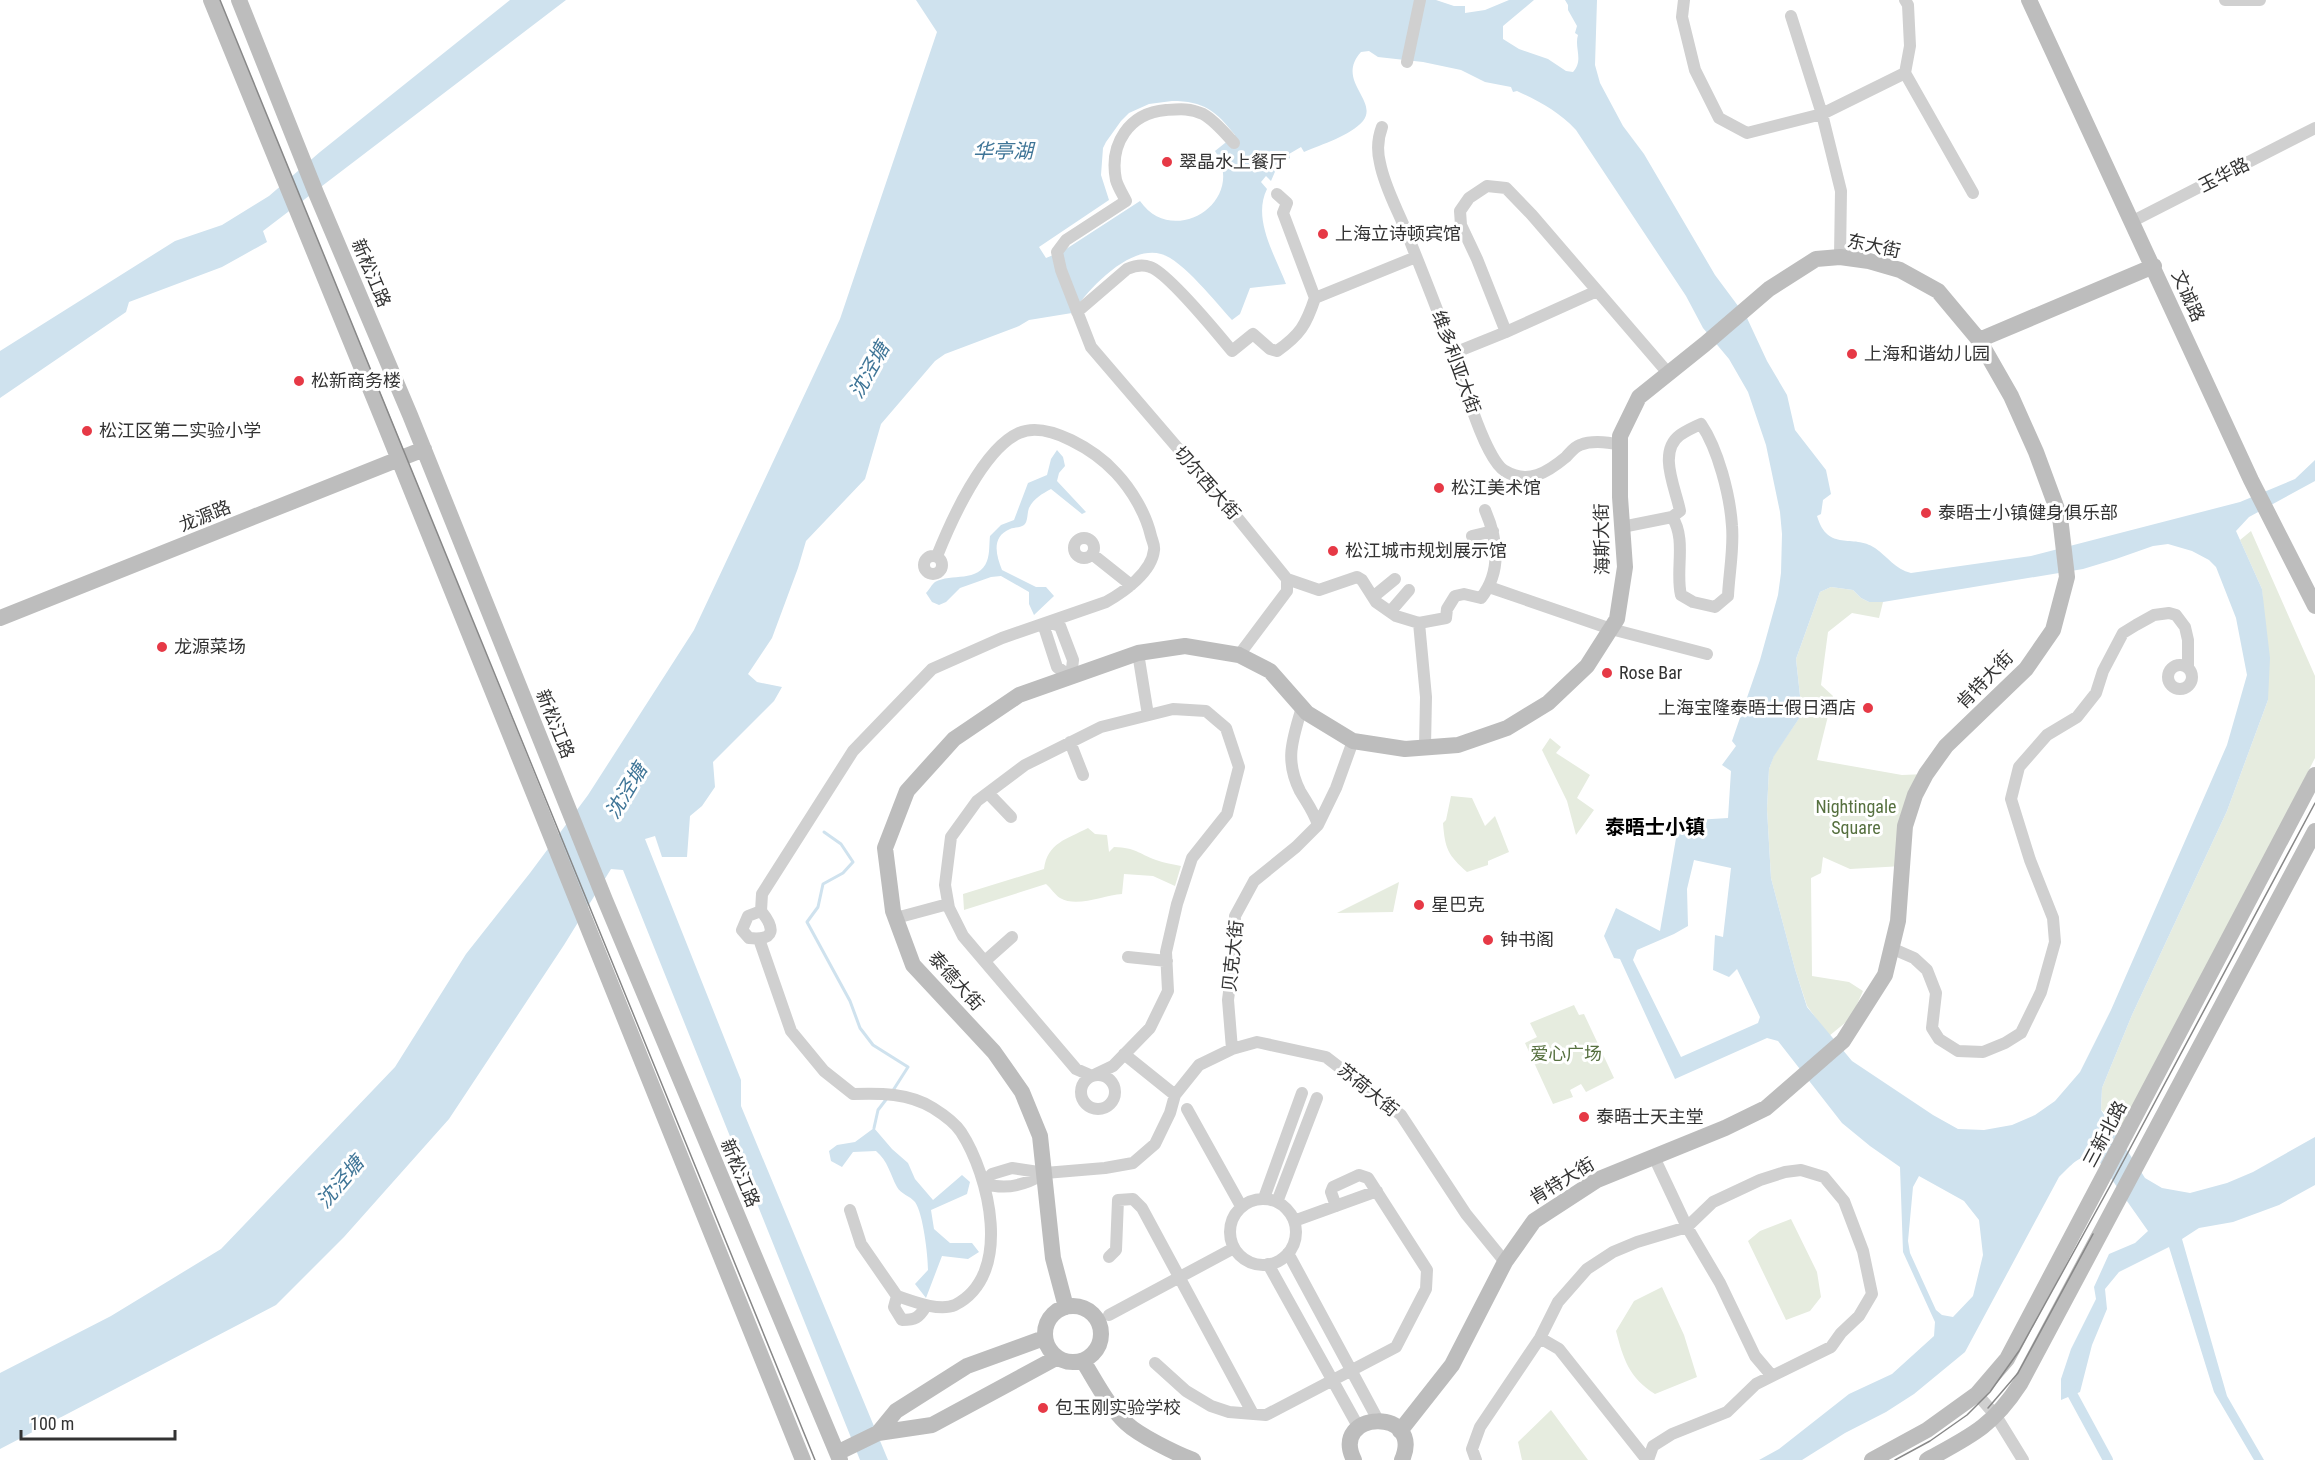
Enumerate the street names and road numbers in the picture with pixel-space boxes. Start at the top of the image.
street label: 玉华路 [2195,153,2253,196]
street label: 东大街 [1846,230,1903,261]
street label: 新松江路 [348,236,395,310]
street label: 文诚路 [2168,267,2209,325]
street label: 维多利亚大街 [1428,307,1485,416]
street label: 切尔西大街 [1170,442,1245,524]
street label: 龙源路 [176,496,234,535]
street label: 海斯大街 [1590,503,1613,575]
street label: 肯特大街 [1952,646,2017,713]
street label: 新松江路 [532,687,579,761]
street label: 贝克大街 [1218,919,1247,993]
street label: 泰德大街 [924,947,988,1014]
street label: 苏荷大街 [1334,1059,1403,1120]
street label: 三新北路 [2078,1097,2131,1170]
street label: 新松江路 [717,1136,764,1210]
street label: 肯特大街 [1525,1153,1598,1208]

